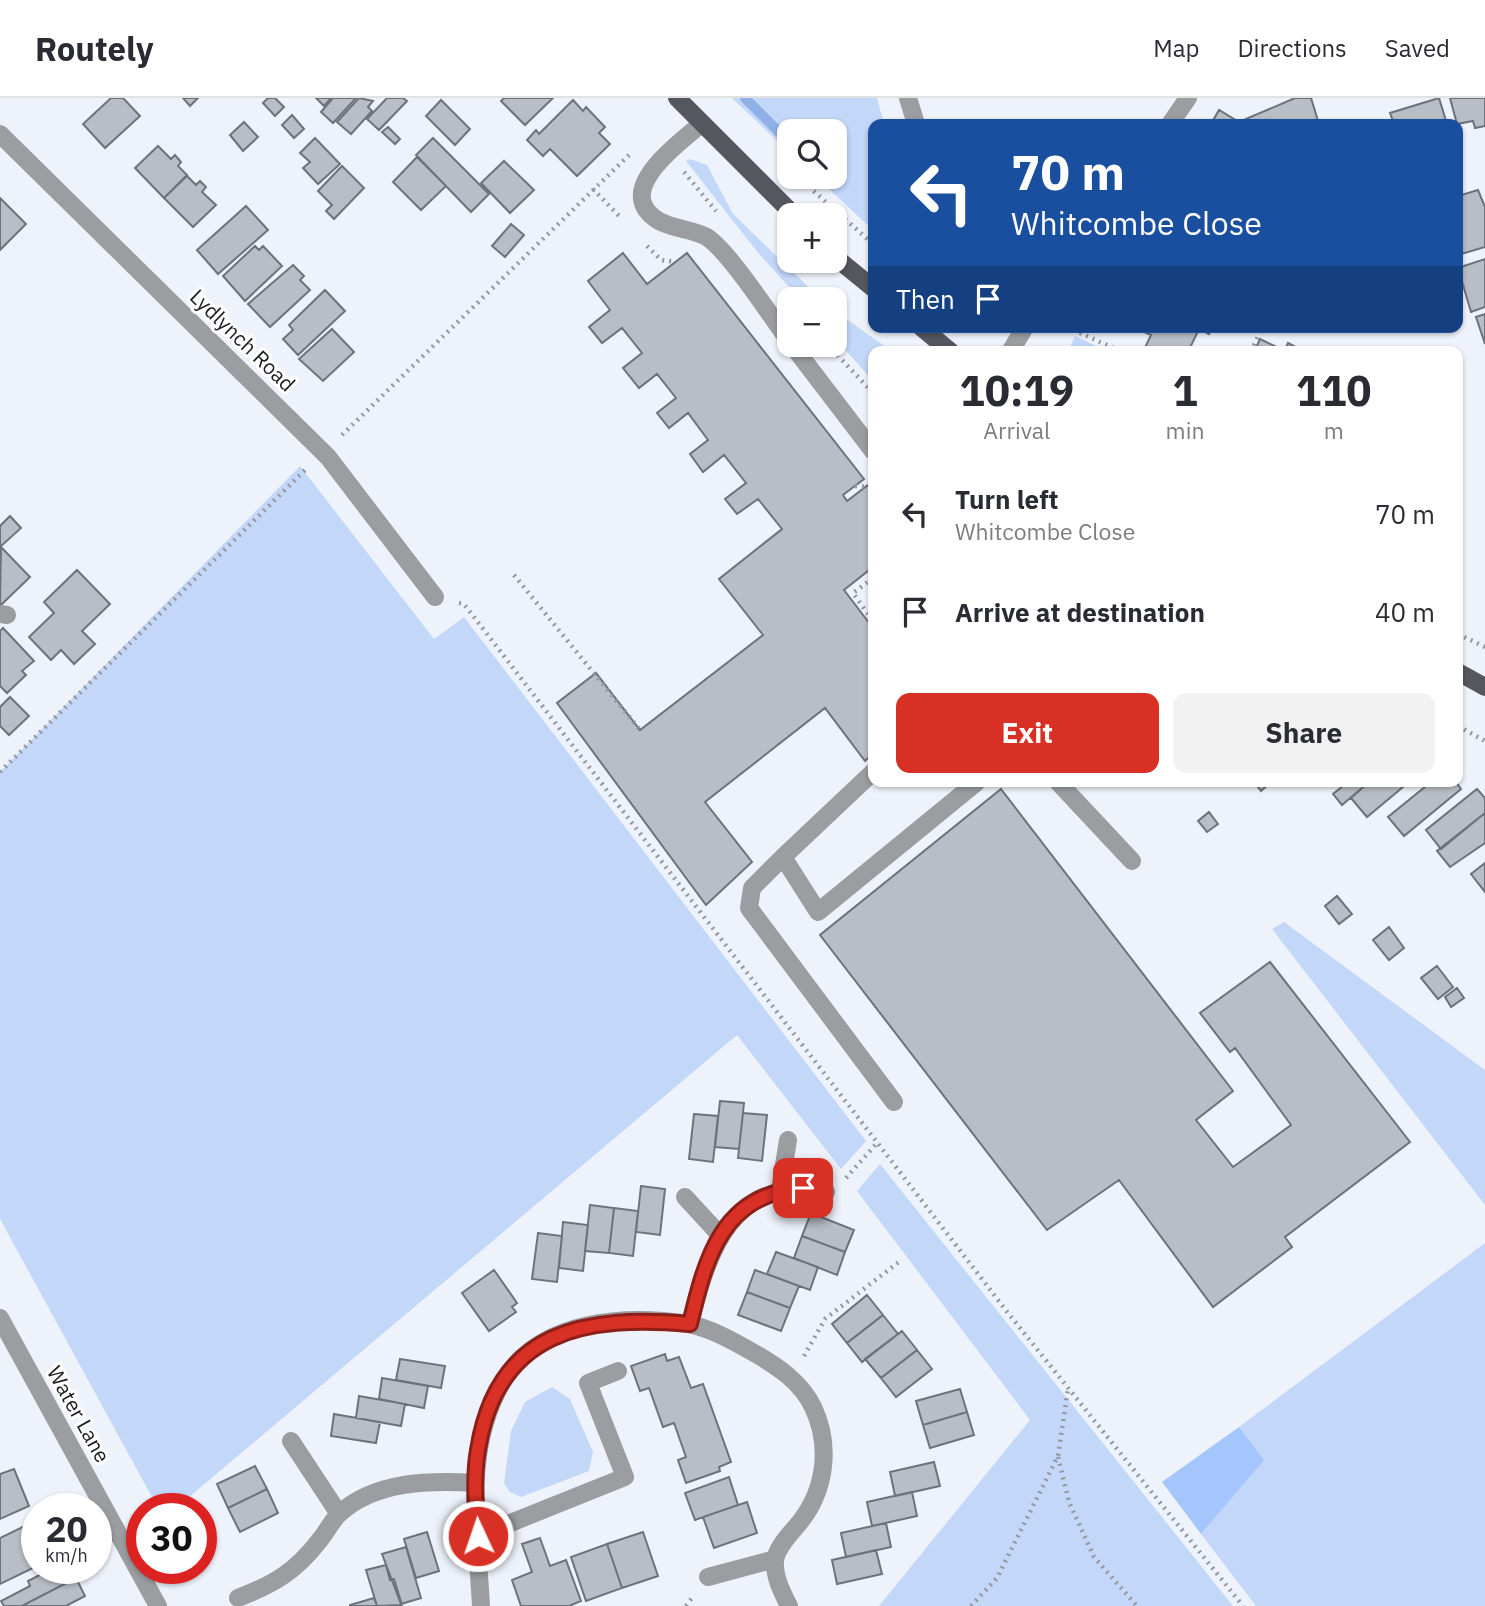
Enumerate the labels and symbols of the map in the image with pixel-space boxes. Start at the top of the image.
street label: Lydlynch Road [184,283,302,397]
pin [773,1158,833,1218]
street label: Water Lane [41,1361,117,1467]
speed limit sign: 30 [126,1493,217,1584]
position arrow [441,1499,515,1573]

